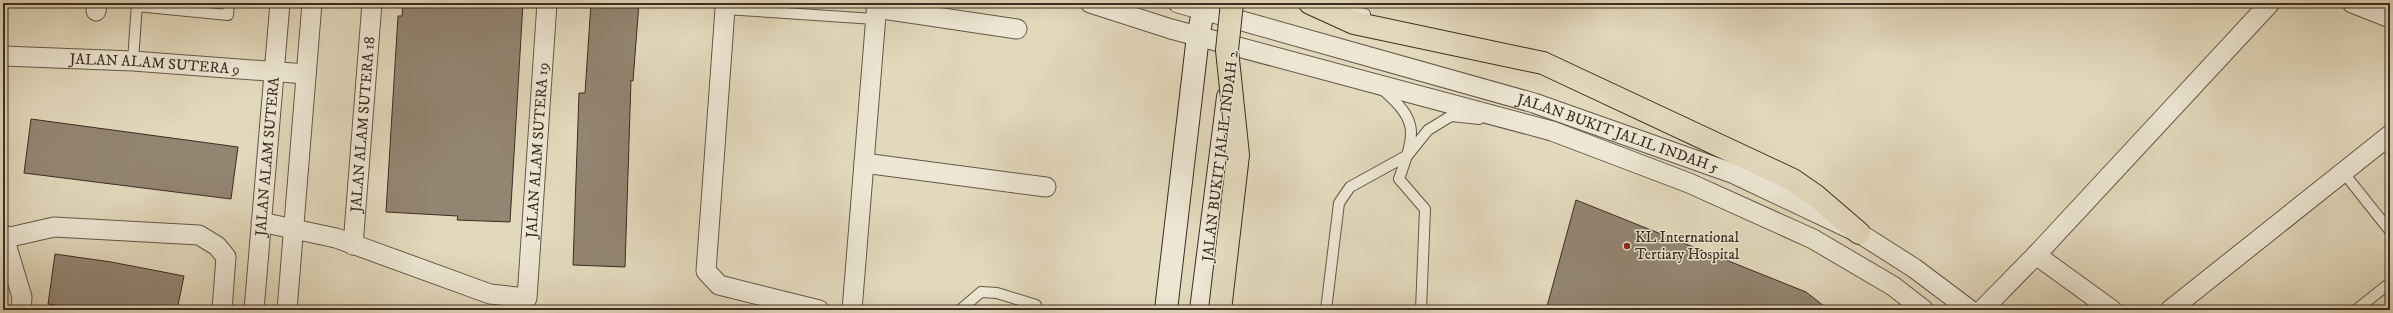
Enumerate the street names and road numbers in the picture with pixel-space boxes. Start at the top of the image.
street label: JALAN ALAM SUTERA 18 [346,36,379,215]
street label: JALAN ALAM SUTERA 9 [67,49,240,79]
street label: JALAN BUKIT JALIL INDAH 2 [1198,49,1243,265]
street label: JALAN ALAM SUTERA 19 [522,62,553,240]
street label: JALAN ALAM SUTERA [251,76,284,239]
street label: JALAN BUKIT JALIL INDAH 5 [1513,89,1722,178]

